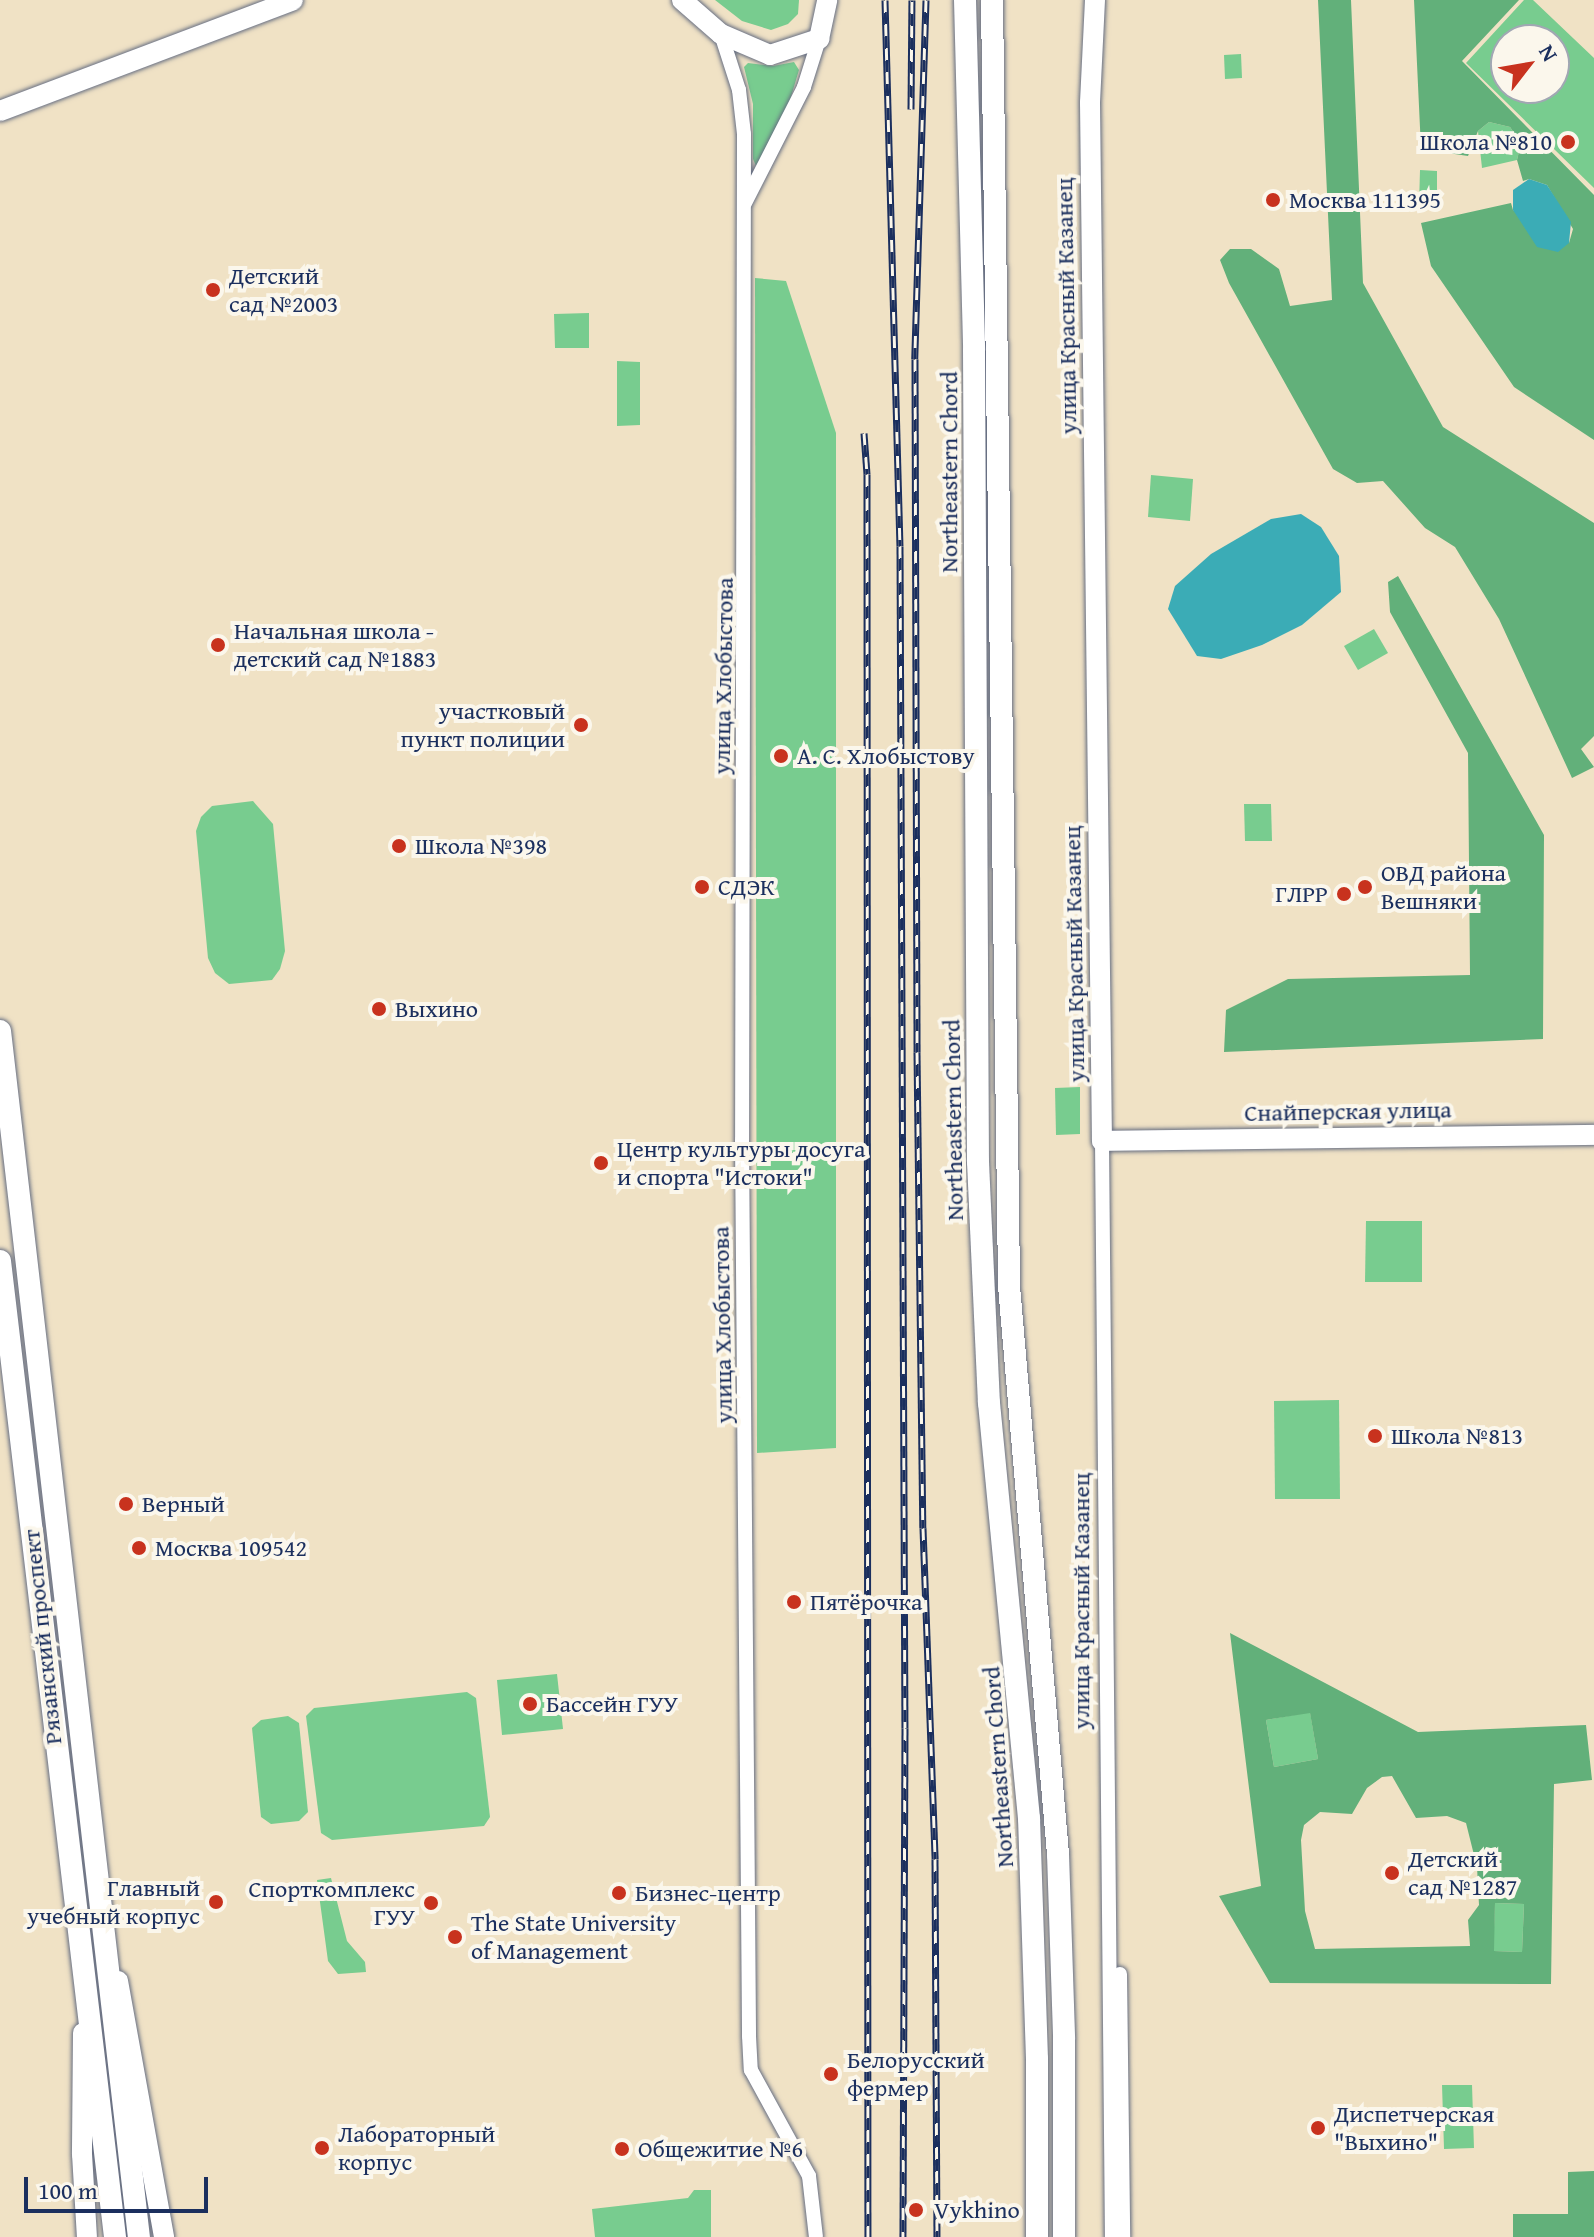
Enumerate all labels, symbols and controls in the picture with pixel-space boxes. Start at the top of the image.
north arrow [1490,24,1570,104]
text: N [1531,38,1566,67]
place label: Школа №810 [1420,128,1552,156]
marker: Школа №810 [1559,133,1577,151]
street label: улица Красный Казанец [1049,177,1083,435]
place label: Москва 111395 [1289,186,1441,214]
marker: Москва 111395 [1264,191,1282,209]
place label: Детский сад №2003 [229,262,338,318]
marker: Детский сад №2003 [204,281,222,299]
street label: Northeastern Chord [935,371,963,573]
street label: улица Хлобыстова [707,577,739,775]
place label: Начальная школа - детский сад №1883 [234,617,436,673]
marker: Начальная школа - детский сад №1883 [209,636,227,654]
place label: участковый пункт полиции [400,697,565,753]
marker: участковый пункт полиции [572,716,590,734]
place label: А. С. Хлобыстову [797,742,975,770]
marker: А. С. Хлобыстову [772,747,790,765]
street label: улица Красный Казанец [1057,825,1091,1083]
place label: Школа №398 [415,832,547,860]
marker: Школа №398 [390,837,408,855]
place label: ОВД района Вешняки [1381,859,1506,915]
place label: СДЭК [718,873,775,901]
marker: СДЭК [693,878,711,896]
marker: ОВД района Вешняки [1356,878,1374,896]
place label: ГЛРР [1275,880,1328,908]
marker: ГЛРР [1335,885,1353,903]
place label: Выхино [395,995,478,1023]
marker: Выхино [370,1000,388,1018]
street label: Northeastern Chord [937,1019,969,1221]
street label: Снайперская улица [1244,1095,1452,1127]
place label: Центр культуры досуга и спорта "Истоки" [617,1135,865,1191]
marker: Центр культуры досуга и спорта "Истоки" [592,1154,610,1172]
street label: улица Хлобыстова [706,1226,738,1424]
place label: Школа №813 [1391,1422,1523,1450]
marker: Школа №813 [1366,1427,1384,1445]
street label: улица Красный Казанец [1067,1473,1095,1729]
place label: Верный [142,1490,225,1518]
marker: Верный [117,1495,135,1513]
street label: Рязанский проспект [16,1528,68,1746]
place label: Москва 109542 [155,1534,307,1562]
marker: Москва 109542 [130,1539,148,1557]
place label: Пятёрочка [810,1588,922,1616]
marker: Пятёрочка [785,1593,803,1611]
street label: Northeastern Chord [977,1665,1019,1869]
place label: Бассейн ГУУ [546,1690,678,1718]
marker: Бассейн ГУУ [521,1695,539,1713]
place label: Детский сад №1287 [1408,1845,1517,1901]
marker: Детский сад №1287 [1383,1864,1401,1882]
place label: Главный учебный корпус [27,1874,200,1930]
place label: Спорткомплекс ГУУ [248,1875,415,1931]
place label: Бизнес-центр [635,1879,781,1907]
marker: Бизнес-центр [610,1884,628,1902]
marker: Главный учебный корпус [207,1893,225,1911]
marker: Спорткомплекс ГУУ [422,1894,440,1912]
place label: The State University of Management [471,1909,676,1965]
marker: The State University of Management [446,1928,464,1946]
place label: Белорусский фермер [847,2046,985,2102]
marker: Белорусский фермер [822,2065,840,2083]
place label: Диспетчерская "Выхино" [1334,2100,1494,2156]
marker: Диспетчерская "Выхино" [1309,2119,1327,2137]
place label: Лабораторный корпус [338,2120,495,2176]
place label: Общежитие №6 [638,2135,803,2163]
marker: Лабораторный корпус [313,2139,331,2157]
marker: Общежитие №6 [613,2140,631,2158]
scale bar [28,2161,212,2211]
text: 100 m [38,2173,98,2208]
place label: Vykhino [934,2196,1020,2224]
marker: Vykhino [905,2199,927,2221]

